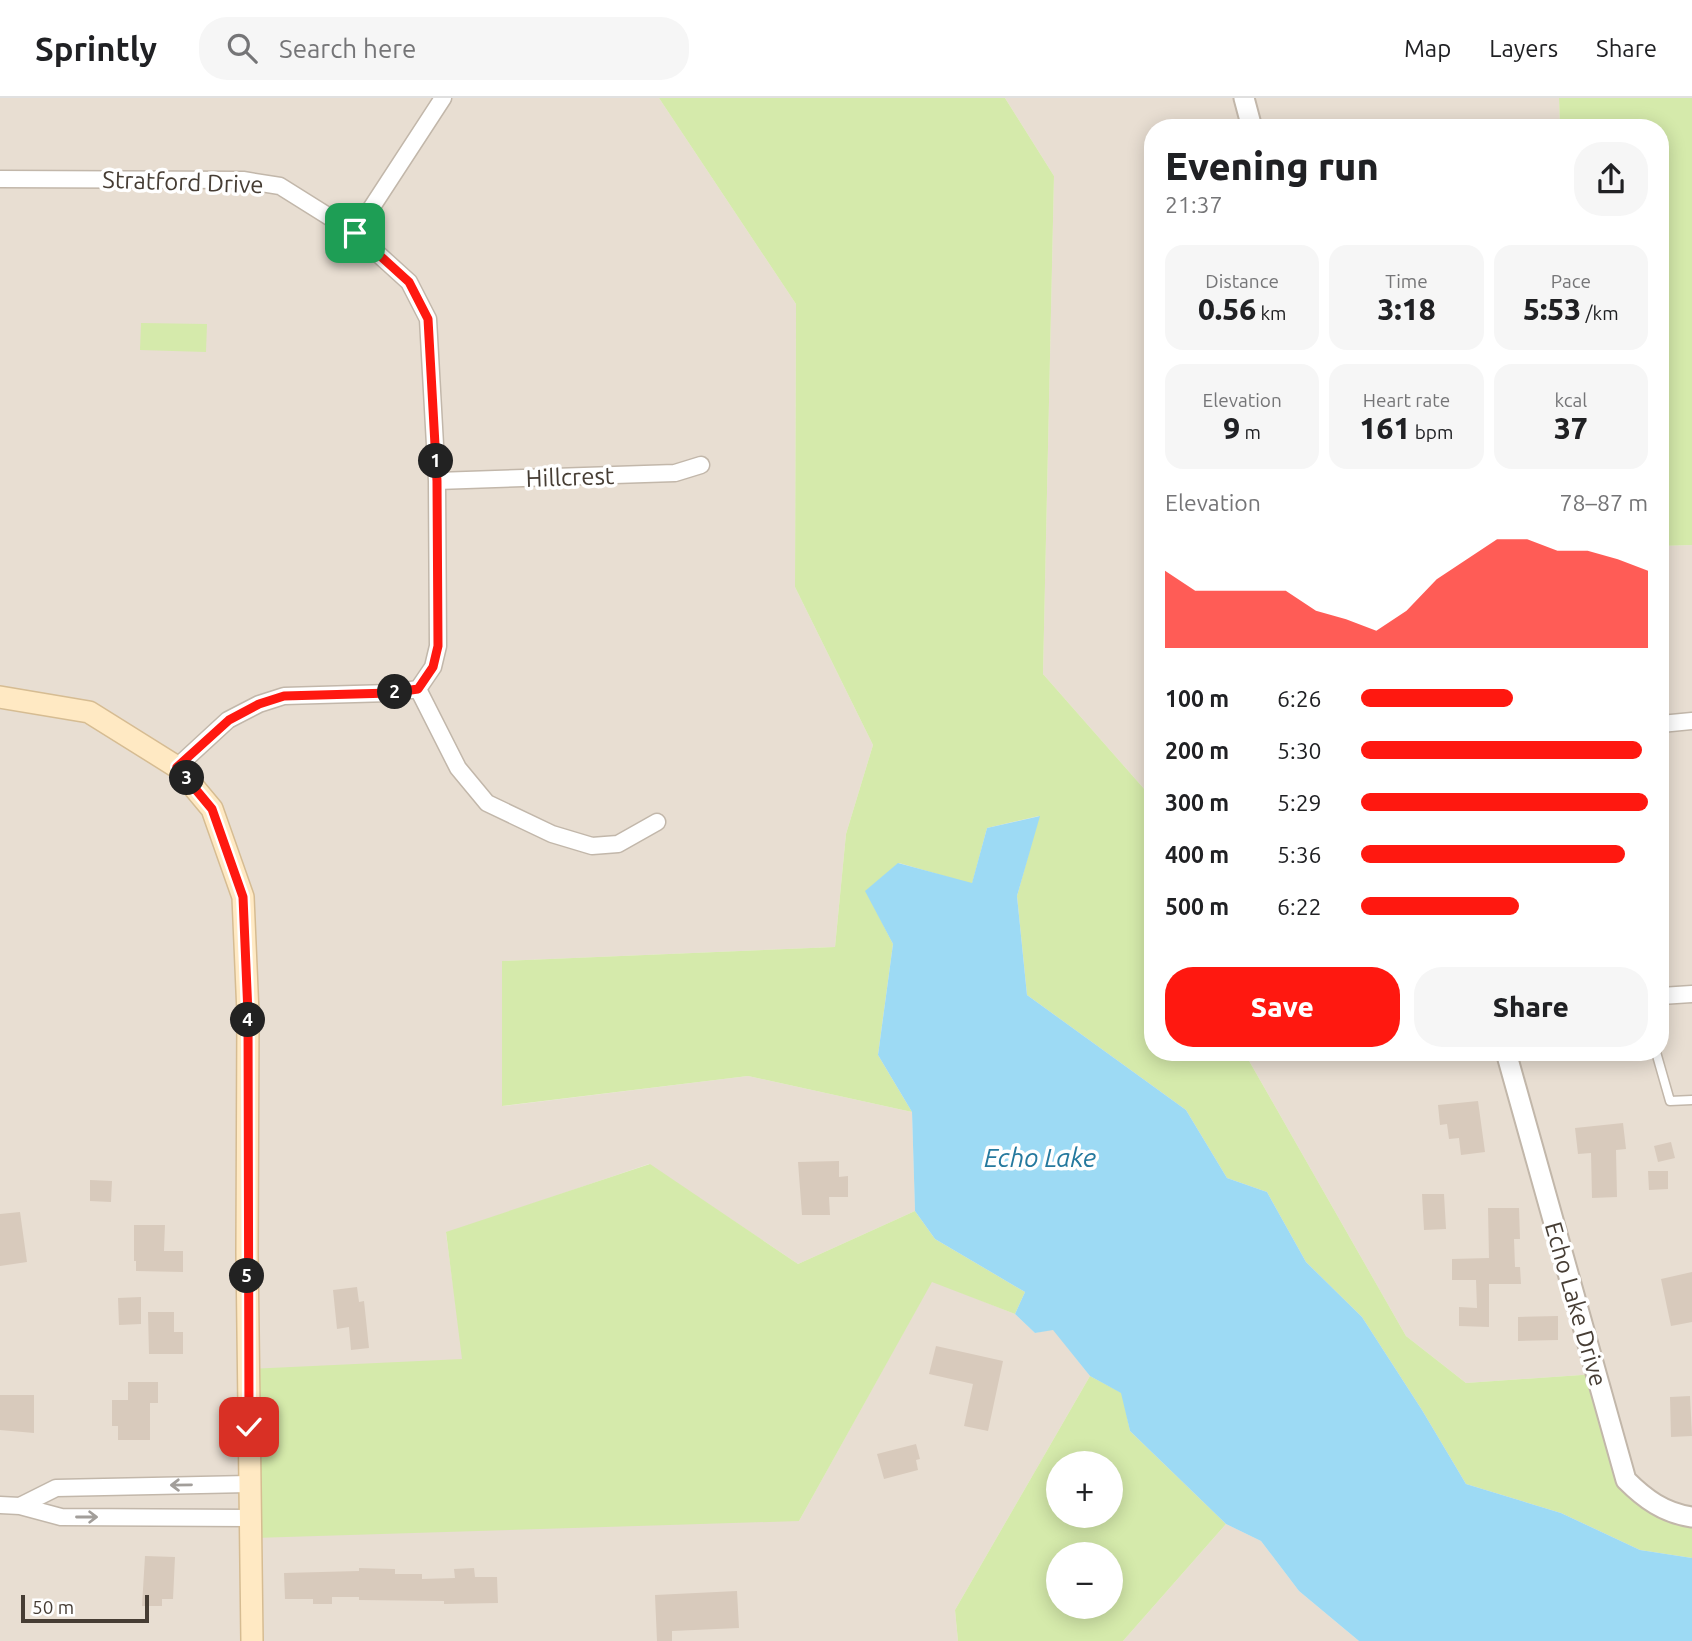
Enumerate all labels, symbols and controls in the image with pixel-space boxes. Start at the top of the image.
search box [199,17,689,80]
icon: search [223,29,261,67]
text: Sprintly [35,30,157,67]
text: Search here [279,34,416,63]
text: Map [1404,35,1451,62]
text: Layers [1489,35,1558,62]
text: Share [1596,35,1657,62]
button: share [1574,142,1648,216]
text: Evening run [1165,145,1379,187]
street label: Stratford Drive [102,166,264,198]
text: 21:37 [1165,192,1223,217]
pin [325,203,385,263]
icon: arrive [336,214,374,252]
text: Distance [1205,270,1279,292]
text: Time [1385,270,1428,292]
text: Pace [1551,270,1591,292]
text: 0.56 [1198,292,1256,326]
text: 3:18 [1377,292,1436,326]
text: 5:53 [1523,292,1581,326]
text: km [1256,302,1286,324]
text: /km [1581,302,1619,324]
text: Elevation [1203,389,1282,411]
text: Heart rate [1363,389,1450,411]
text: kcal [1554,389,1587,411]
text: 9 [1223,411,1240,445]
text: 161 [1360,411,1410,445]
text: 37 [1554,411,1588,445]
text: m [1240,421,1261,443]
text: bpm [1410,421,1453,443]
pin: 1 [418,444,453,478]
text: 1 [430,449,441,471]
street label: Hillcrest [525,462,615,492]
text: Elevation [1165,490,1261,515]
text: 78–87 m [1560,490,1648,515]
pin: 2 [378,674,412,710]
text: 2 [389,680,400,702]
text: 100 m [1165,686,1229,711]
text: 6:26 [1277,686,1322,711]
text: 200 m [1165,738,1229,763]
text: 5:30 [1277,738,1322,763]
pin: 3 [170,760,204,796]
text: 3 [181,766,192,788]
text: 300 m [1165,790,1229,815]
text: 5:29 [1277,790,1322,815]
text: 400 m [1165,842,1229,867]
text: 5:36 [1277,842,1322,867]
text: 500 m [1165,894,1229,919]
text: 6:22 [1277,894,1322,919]
button: Save [1165,967,1400,1047]
button: Share [1414,967,1648,1047]
pin: 4 [230,1002,266,1038]
text: 4 [242,1008,253,1030]
water label: Echo Lake [984,1143,1096,1172]
street label: Echo Lake Drive [1540,1219,1612,1389]
pin: 5 [230,1258,264,1294]
text: 5 [241,1264,252,1286]
pin [219,1397,279,1457]
icon: check [230,1408,268,1446]
map controls [1046,1451,1123,1619]
button: + [1046,1451,1123,1528]
one-way arrow [170,1478,193,1492]
one-way arrow [75,1510,98,1524]
button: − [1046,1542,1123,1619]
scale bar [21,1592,149,1624]
text: 50 m [32,1596,74,1618]

